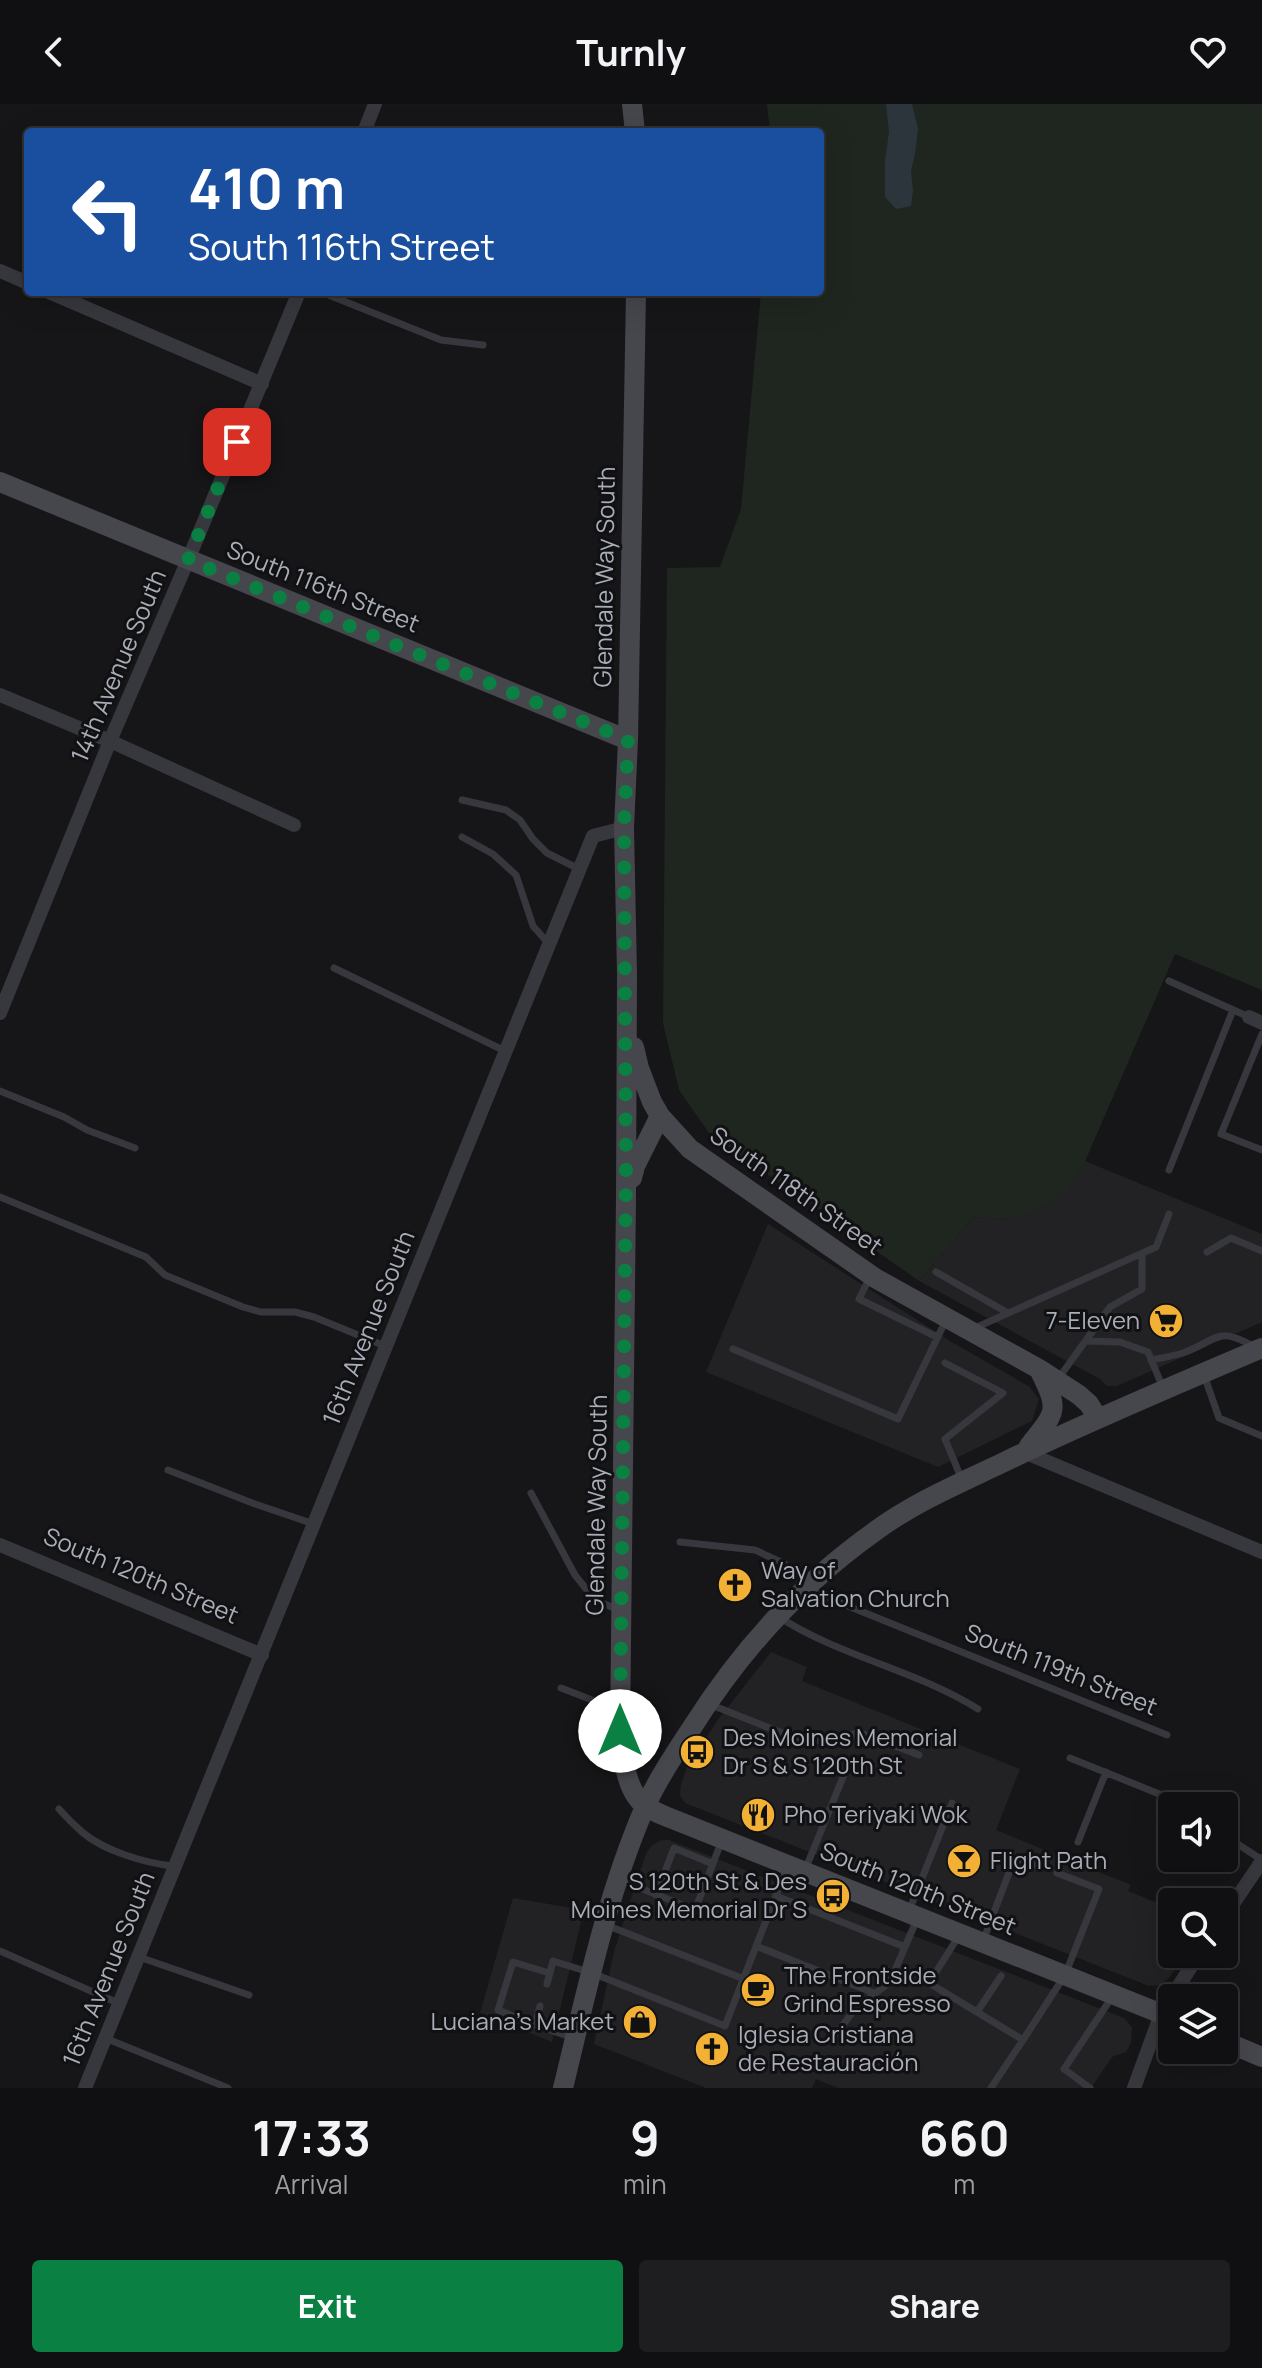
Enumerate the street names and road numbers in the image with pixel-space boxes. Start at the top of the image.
street label: Glendale Way South [585,466,622,688]
street label: South 116th Street [222,532,425,639]
street label: 14th Avenue South [62,564,173,767]
street label: South 118th Street [704,1118,890,1262]
street label: 16th Avenue South [314,1225,422,1430]
street label: Glendale Way South [577,1394,614,1616]
street label: South 120th Street [39,1519,244,1631]
street label: South 119th Street [960,1615,1163,1722]
street label: South 120th Street [816,1833,1022,1942]
street label: 16th Avenue South [54,1866,162,2071]

